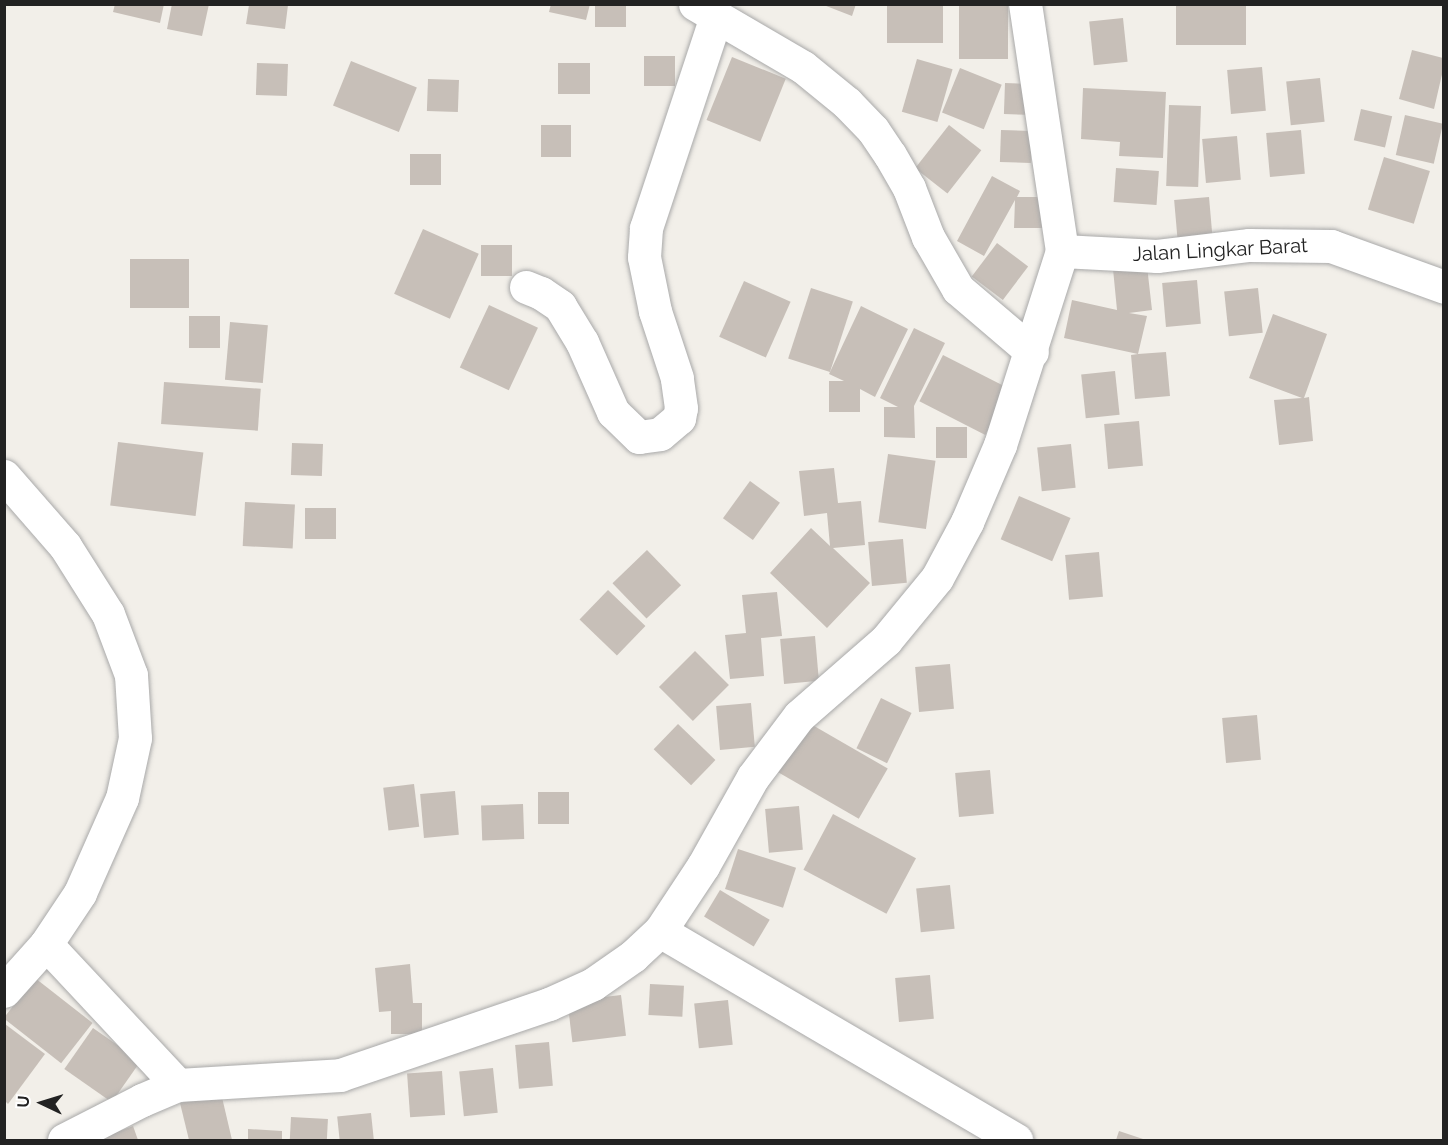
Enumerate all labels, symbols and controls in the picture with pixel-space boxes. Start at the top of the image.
street label: Jalan Lingkar Barat [1132,233,1308,267]
north arrow [12,1073,72,1133]
text: U [14,1095,33,1108]

